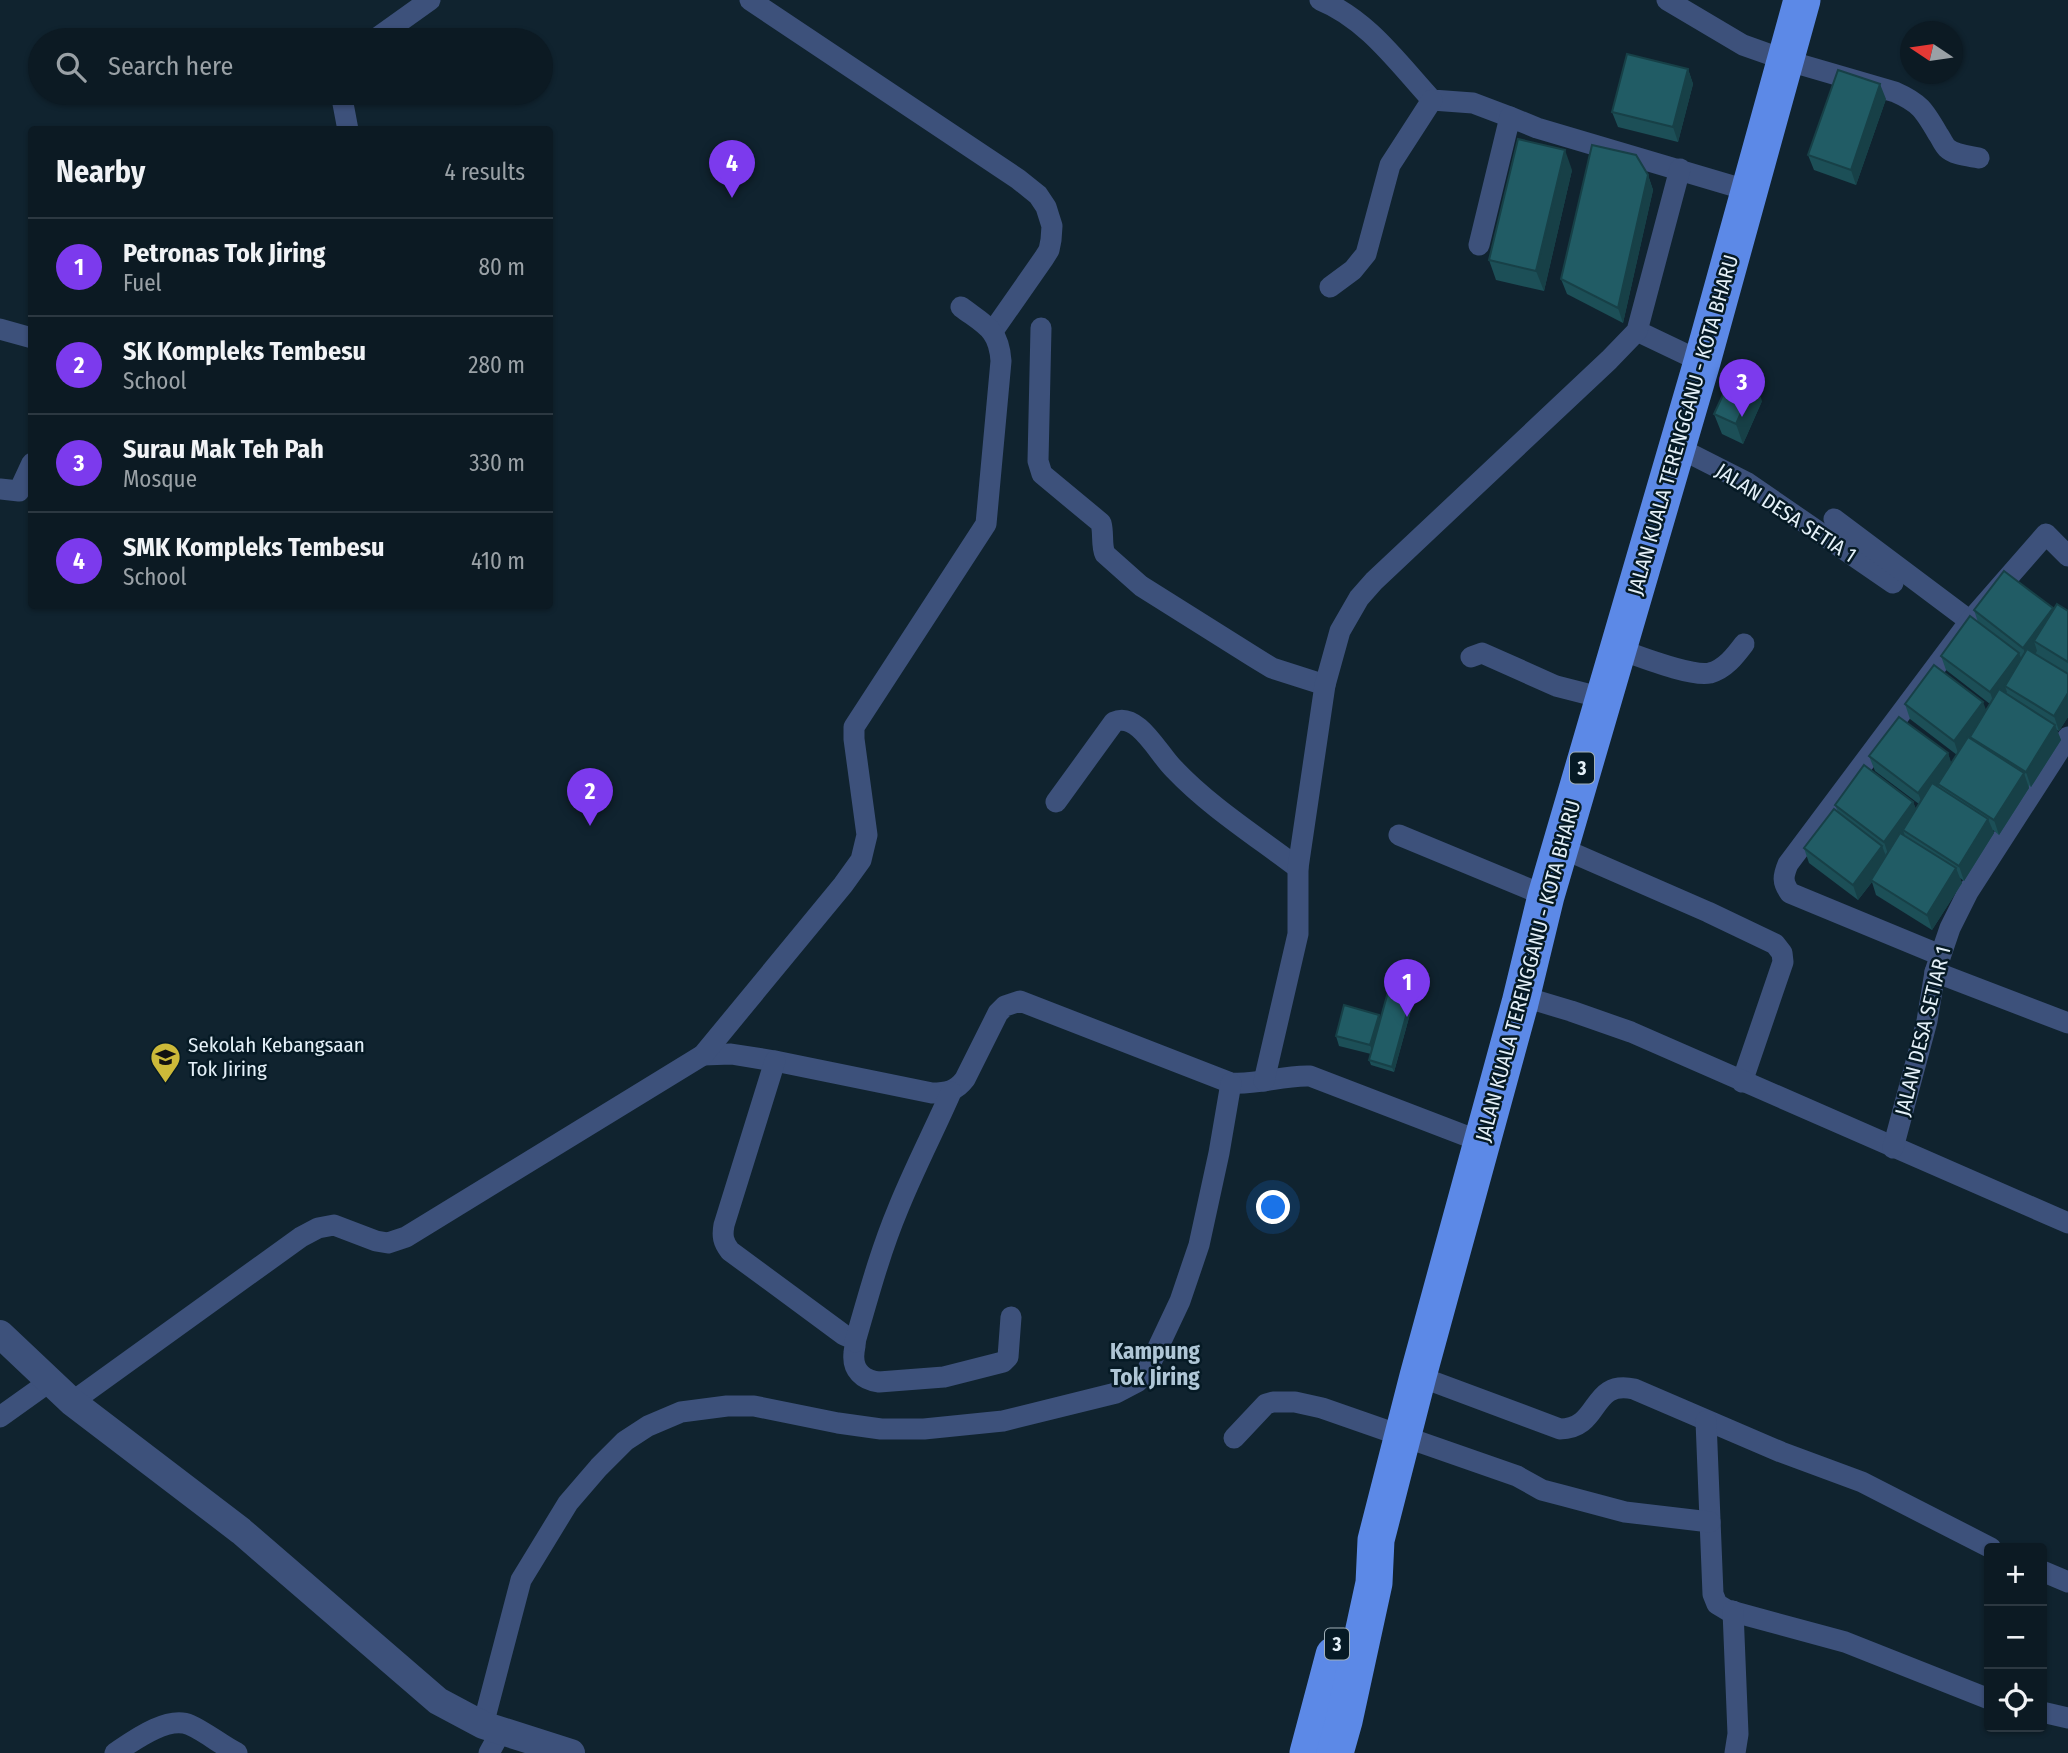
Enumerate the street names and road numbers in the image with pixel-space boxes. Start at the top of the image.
street label: JALAN KUALA TERENGGANU - KOTA BHARU [1622,252,1744,598]
street label: JALAN DESA SETIA 1 [1711,458,1861,568]
road number: 3 [1570,752,1594,783]
street label: JALAN KUALA TERENGGANU - KOTA BHARU [1470,797,1586,1145]
street label: JALAN DESA SETIAR 1 [1889,943,1957,1119]
road number: 3 [1325,1628,1349,1660]

